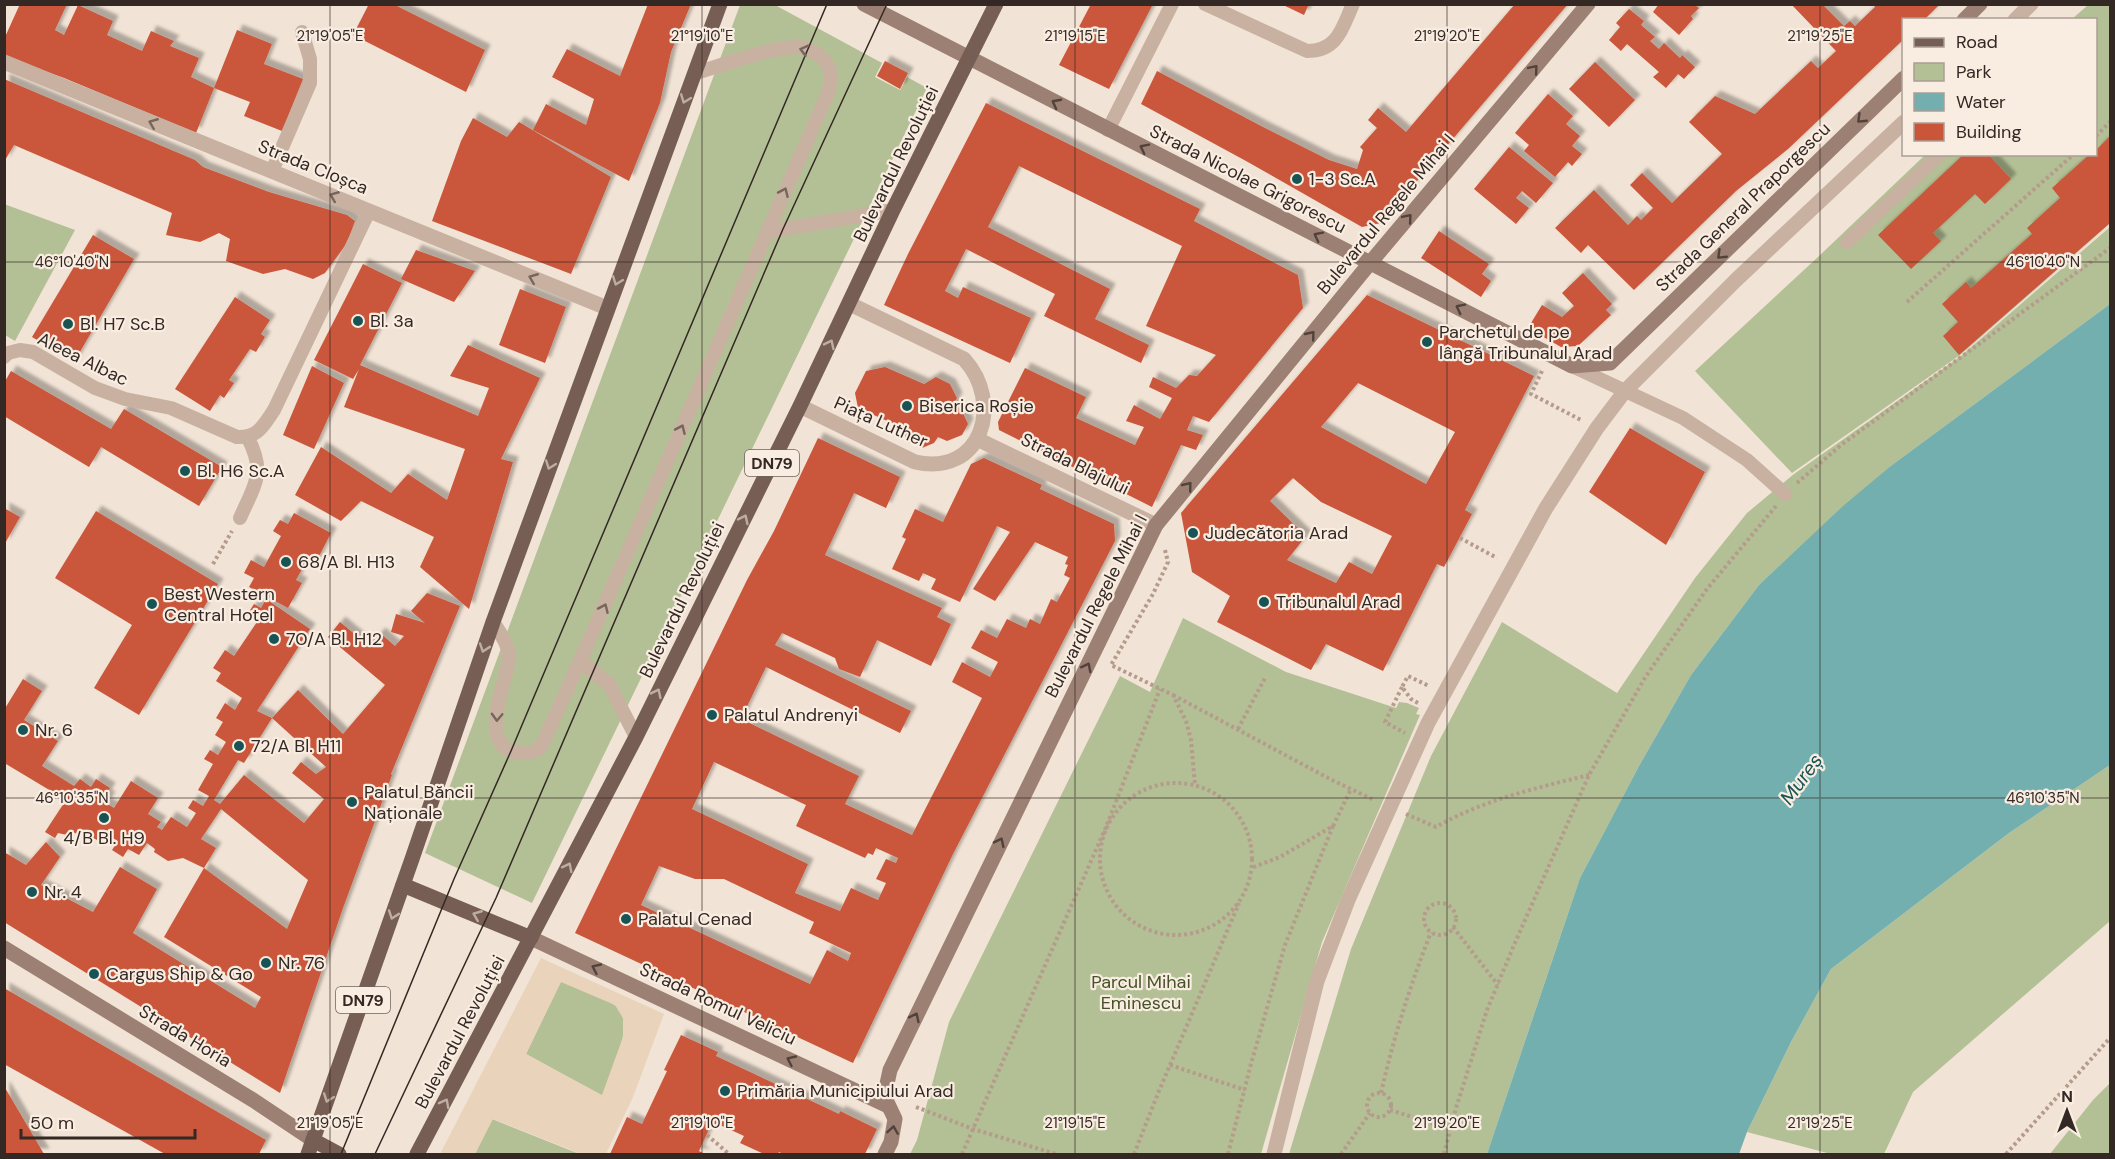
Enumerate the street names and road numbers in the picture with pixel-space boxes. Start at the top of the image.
street label: Bulevardul Revoluției [848,82,944,246]
street label: Strada General Praporgescu [1650,117,1836,297]
street label: Strada Nicolae Grigorescu [1146,119,1350,239]
street label: Bulevardul Regele Mihai I [1312,129,1460,299]
street label: Strada Cloșca [254,134,372,200]
street label: Aleea Albac [34,327,132,391]
street label: Piața Luther [830,391,932,453]
street label: Strada Blajului [1017,427,1133,501]
road number: DN79 [745,450,799,476]
street label: Bulevardul Regele Mihai I [1039,510,1153,702]
street label: Bulevardul Revoluției [634,518,730,682]
street label: Bulevardul Revoluției [409,951,511,1113]
street label: Strada Romul Veliciu [636,957,800,1051]
road number: DN79 [336,987,390,1013]
street label: Strada Horia [134,999,236,1073]

